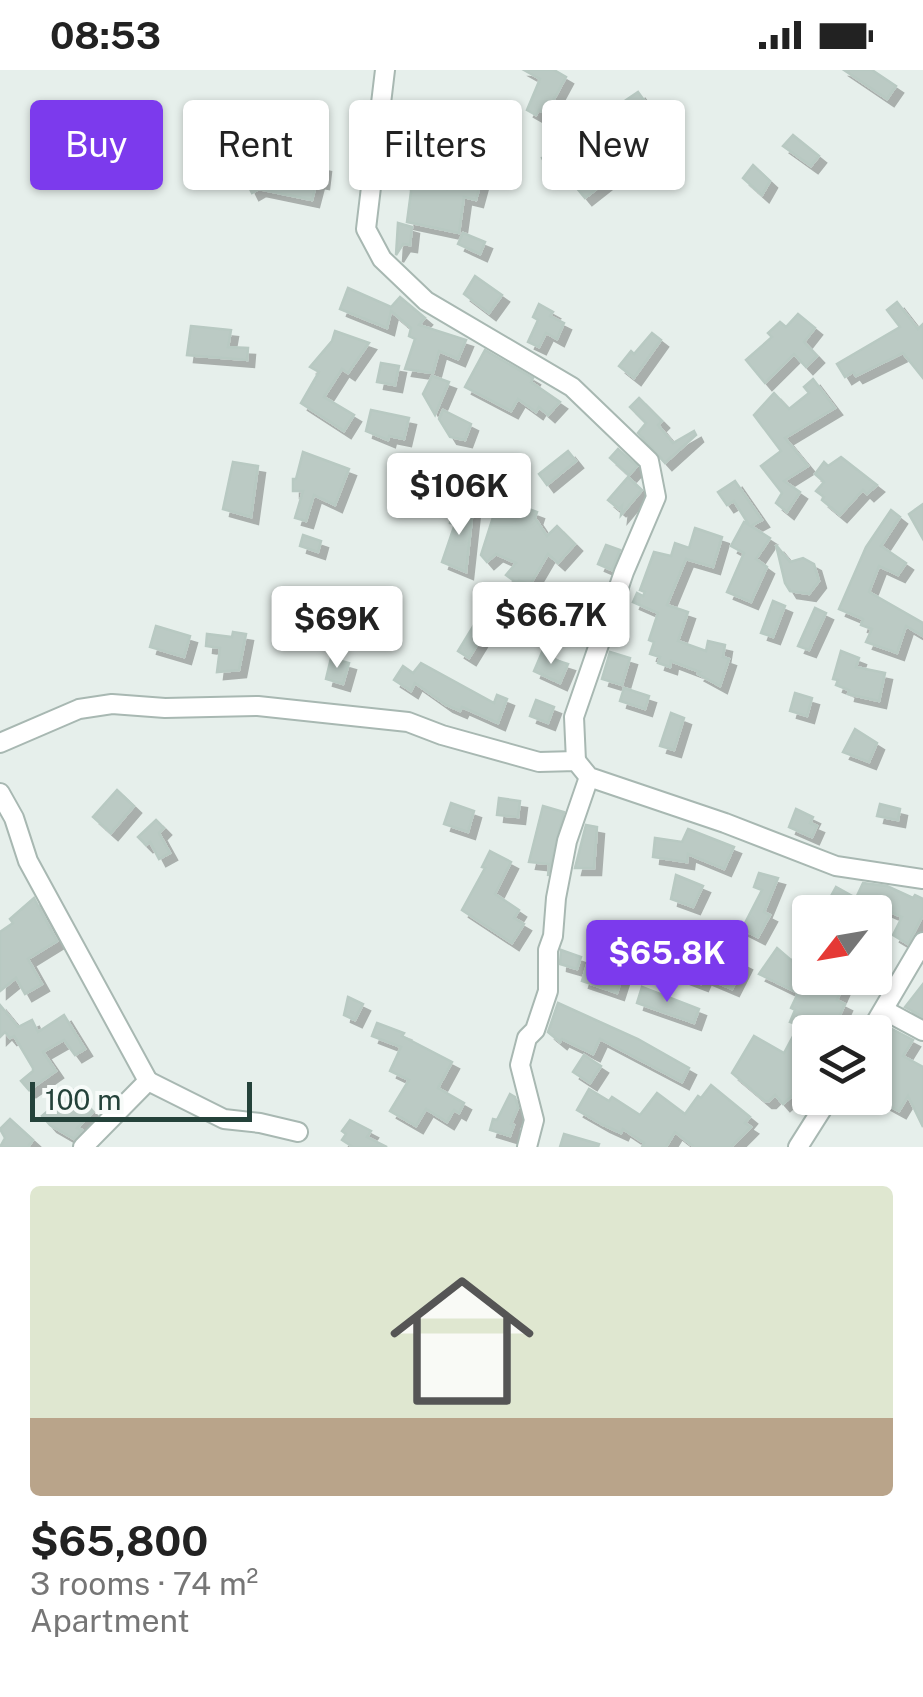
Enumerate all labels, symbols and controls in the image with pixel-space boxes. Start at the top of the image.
text: 08:53 [50,13,161,58]
chip: Buy [30,100,163,190]
chip: Rent [183,100,329,190]
chip: Filters [349,100,522,190]
chip: New [542,100,685,190]
pin: $106K [389,453,529,538]
text: $106K [409,467,509,504]
pin: $66.7K [470,582,632,667]
pin: $69K [278,586,396,671]
text: $66.7K [495,596,607,633]
text: $69K [294,600,380,637]
north arrow [792,895,892,995]
map controls [792,895,892,1115]
pin: $65.8K [586,920,748,1005]
text: $65.8K [608,934,726,971]
button: layers [792,1015,892,1115]
scale bar [30,1077,252,1122]
text: 100 m [45,1083,122,1116]
icon: home [372,1251,552,1431]
text: $65,800 [30,1516,208,1565]
text: 3 rooms · 74 m² [30,1565,258,1602]
text: Apartment [30,1602,190,1639]

